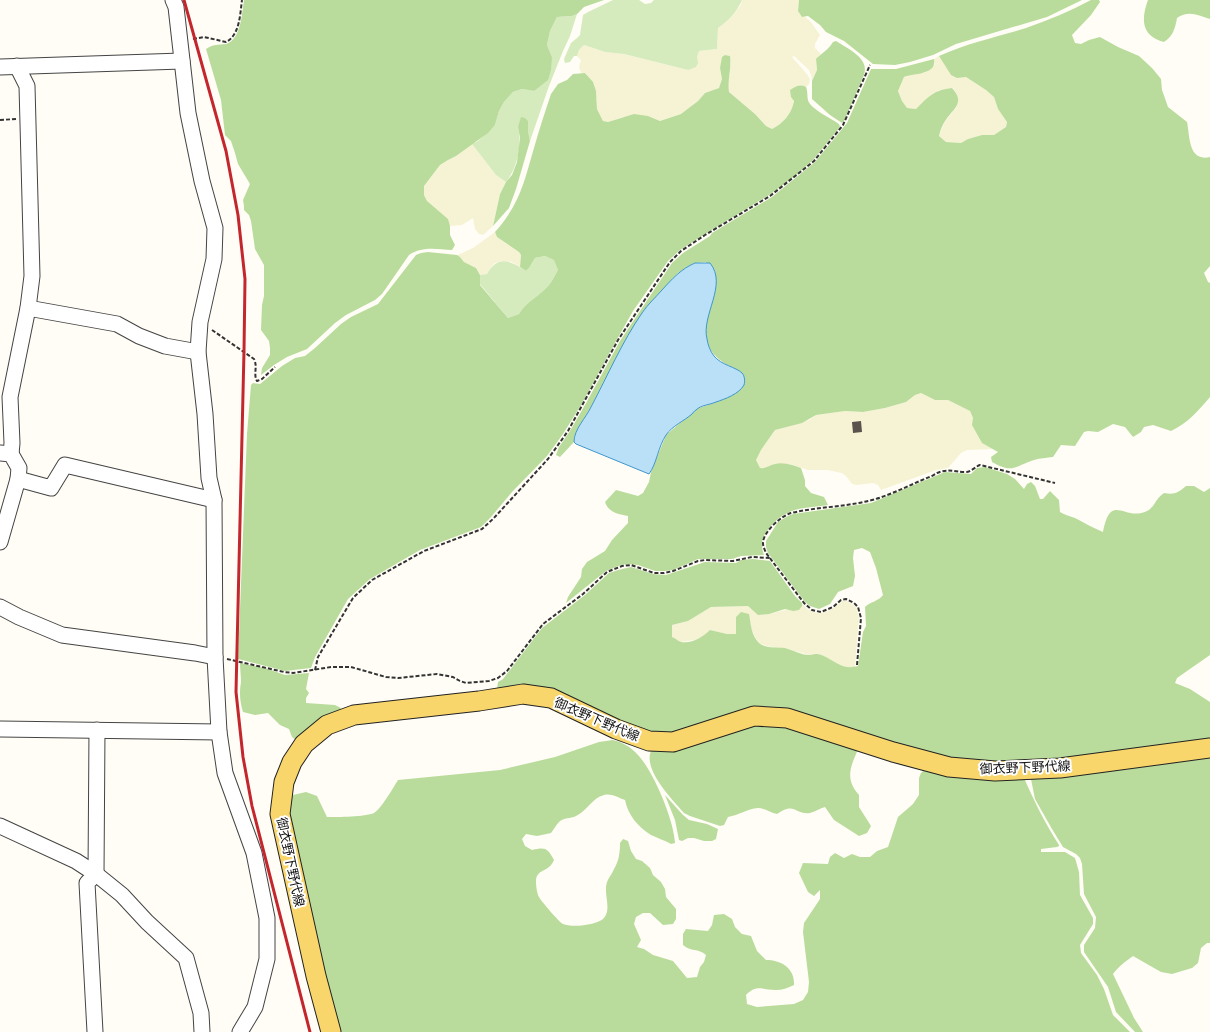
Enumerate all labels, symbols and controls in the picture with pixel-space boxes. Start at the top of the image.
street label: 御衣野下野代線 [552,693,642,745]
street label: 御衣野下野代線 [979,756,1071,778]
street label: 御衣野下野代線 [273,816,309,908]

